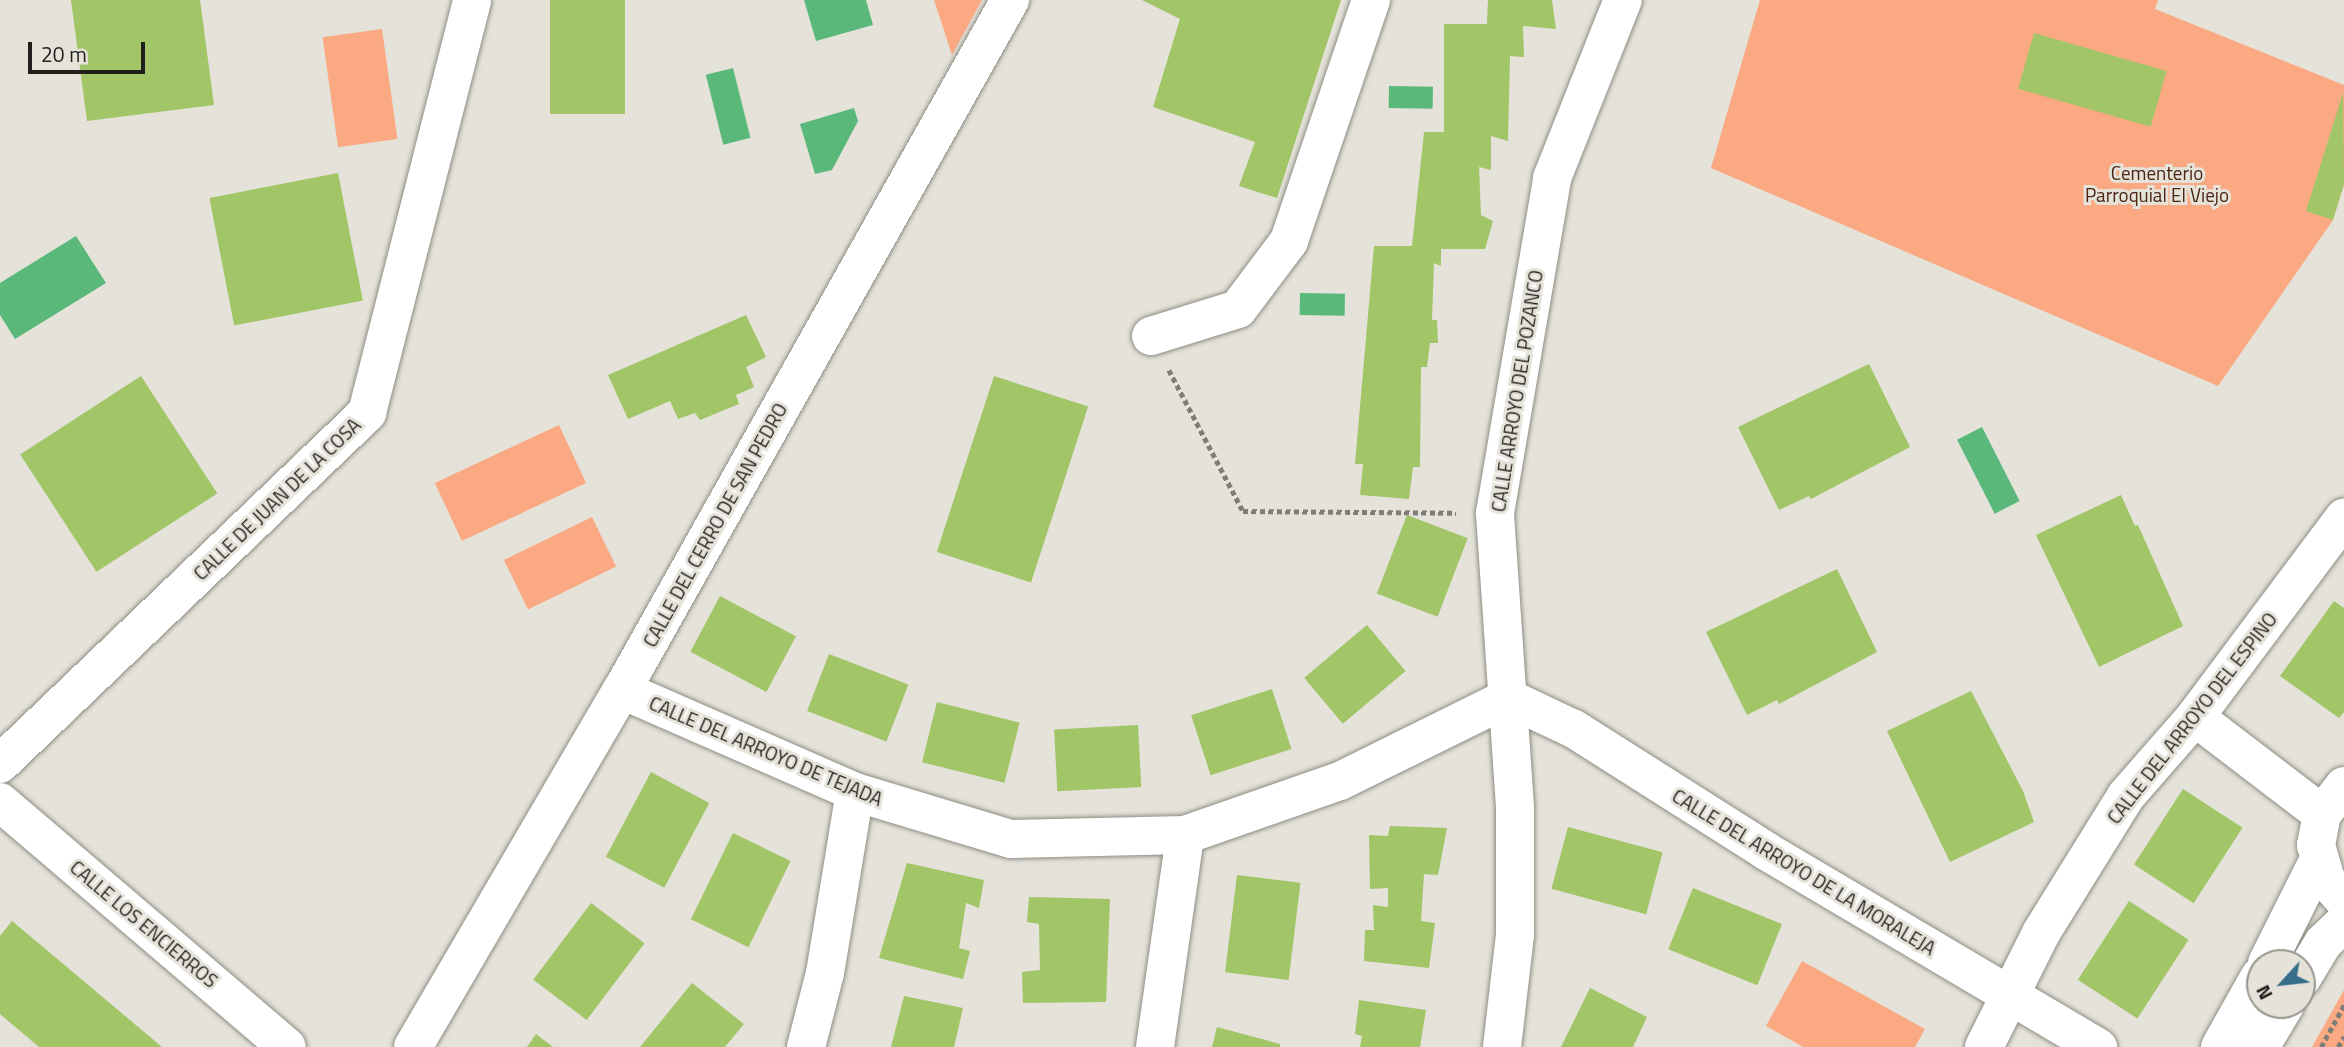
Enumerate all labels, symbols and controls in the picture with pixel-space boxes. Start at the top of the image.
scale bar [32,28,149,72]
text: 20 m [41,38,87,70]
park label: Cementerio Parroquial El Viejo [2085,162,2229,206]
street label: CALLE ARROYO DEL POZANCO [1487,268,1547,514]
street label: CALLE DEL CERRO DE SAN PEDRO [638,399,792,651]
street label: CALLE DE JUAN DE LA COSA [189,413,365,585]
street label: CALLE DEL ARROYO DEL ESPINO [2102,608,2282,828]
street label: CALLE DEL ARROYO DE TEJADA [646,691,886,811]
street label: CALLE DEL ARROYO DE LA MORALEJA [1668,784,1940,960]
street label: CALLE LOS ENCIERROS [66,856,222,992]
north arrow [2246,949,2316,1019]
text: N [2248,980,2280,1005]

